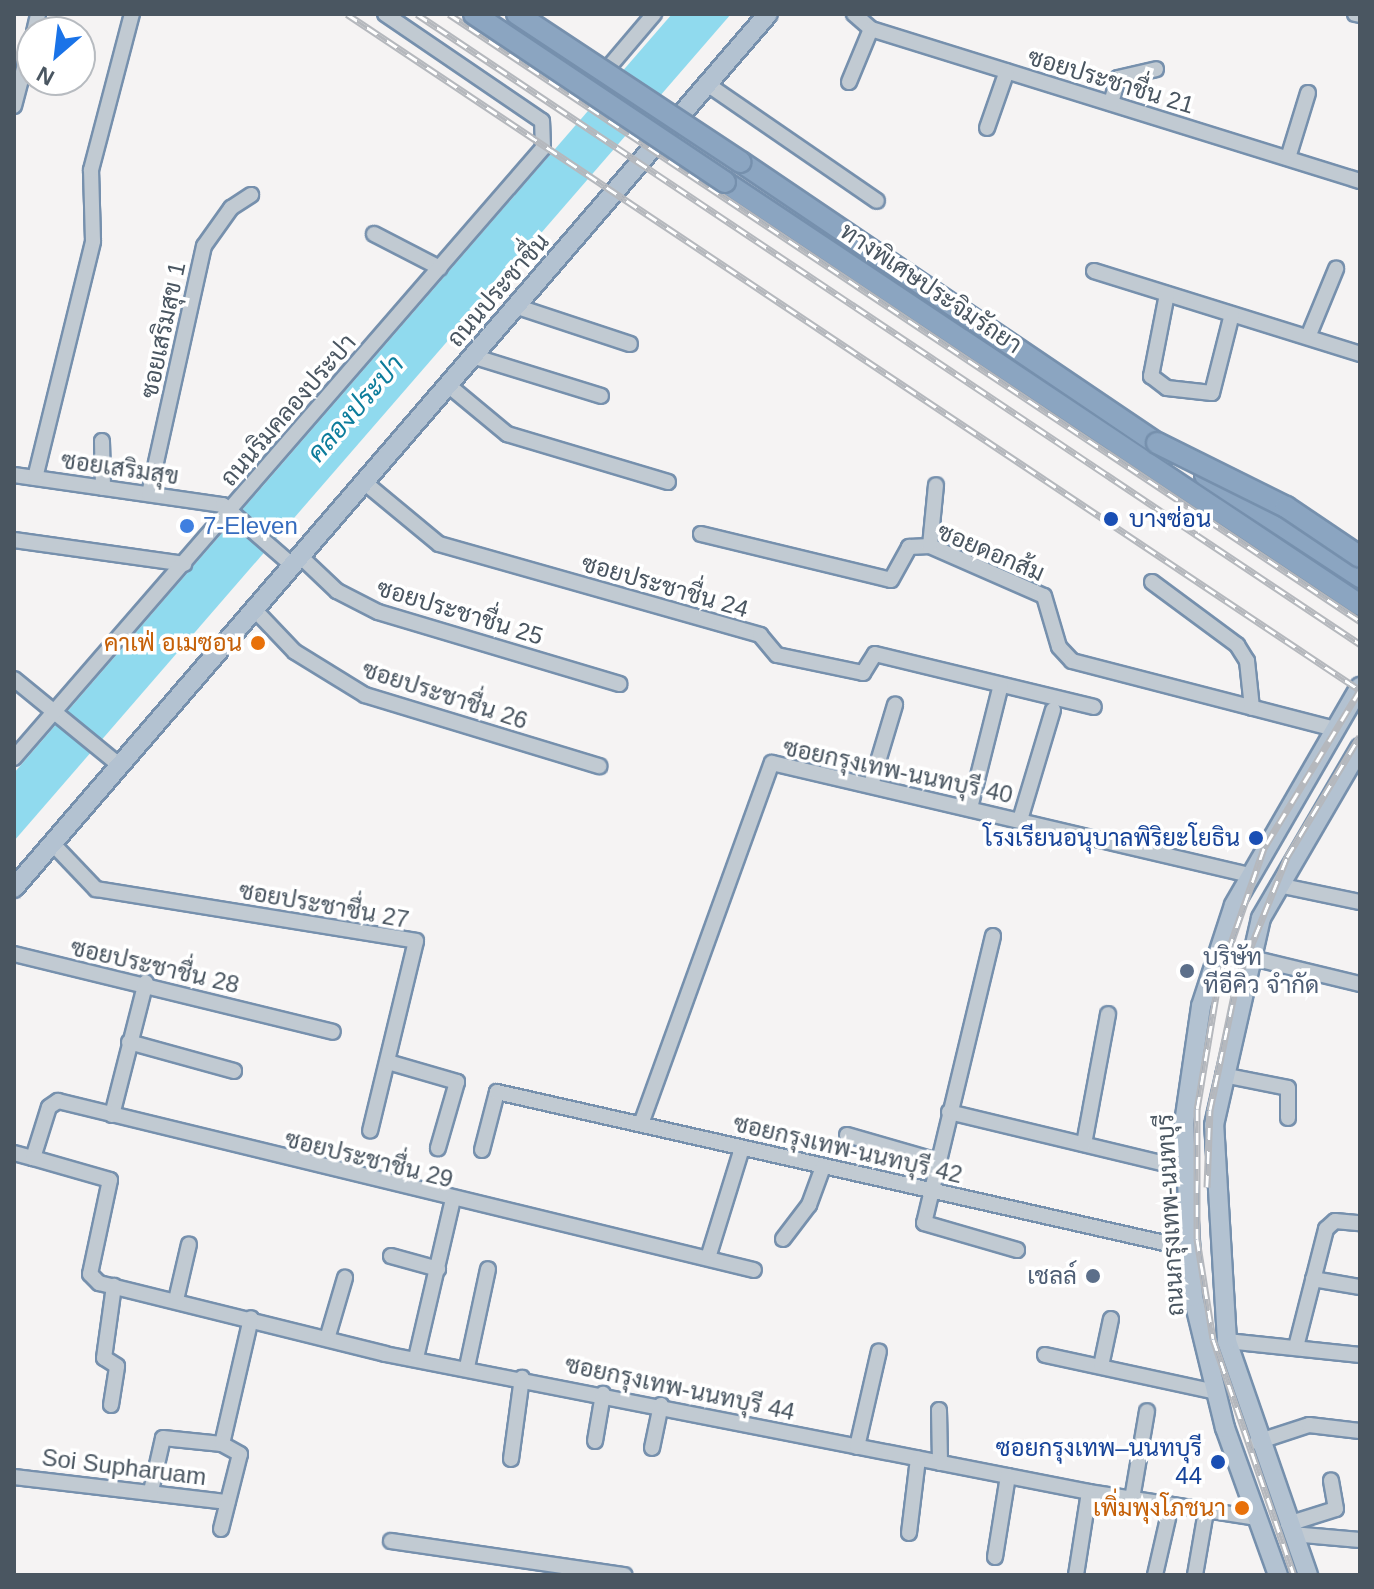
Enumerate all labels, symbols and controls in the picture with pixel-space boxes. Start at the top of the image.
north arrow [16,16,96,96]
street label: ซอยประชาชื่น 21 [1024,42,1198,120]
text: N [33,61,58,91]
street label: ทางพิเศษประจิมรัถยา [835,217,1027,359]
street label: ถนนประชาชื่น [441,227,555,353]
street label: ซอยเสริมสุข 1 [135,259,191,401]
street label: ถนนริมคลองประปา [214,328,362,492]
water label: คลองประปา [301,349,411,469]
street label: ซอยเสริมสุข [59,445,181,491]
place label: บางซ่อน [1129,505,1211,533]
marker: บางซ่อน [1100,508,1122,530]
place label: 7-Eleven [203,512,298,540]
marker: 7-Eleven [178,517,196,535]
street label: ซอยดอกส้ม [933,517,1049,587]
street label: ซอยประชาชื่น 24 [578,548,752,624]
street label: ซอยประชาชื่น 25 [373,573,547,651]
place label: คาเฟ่ อเมซอน [104,629,242,657]
marker: คาเฟ่ อเมซอน [249,634,267,652]
street label: ซอยประชาชื่น 26 [359,655,531,735]
street label: ซอยกรุงเทพ-นนทบุรี 40 [780,733,1016,809]
place label: โรงเรียนอนุบาลพิริยะโยธิน [983,824,1240,852]
marker: โรงเรียนอนุบาลพิริยะโยธิน [1247,829,1265,847]
street label: ซอยประชาชื่น 27 [237,876,411,934]
street label: ซอยประชาชื่น 28 [68,933,242,999]
place label: บริษัท ทีอีคิว จำกัด [1203,943,1319,999]
marker: บริษัท ทีอีคิว จำกัด [1178,962,1196,980]
street label: ซอยกรุงเทพ-นนทบุรี 42 [731,1109,965,1189]
street label: ถนนกรุงเทพ-นนทบุรี [1150,1113,1190,1317]
street label: ซอยประชาชื่น 29 [282,1124,456,1194]
place label: เชลล์ [1027,1262,1077,1290]
marker: เชลล์ [1084,1267,1102,1285]
street label: ซอยกรุงเทพ-นนทบุรี 44 [562,1350,798,1426]
place label: ซอยกรุงเทพ–นนทบุรี 44 [996,1434,1202,1490]
street label: Soi Supharuam [40,1443,208,1491]
marker: ซอยกรุงเทพ–นนทบุรี 44 [1209,1453,1227,1471]
place label: เพิ่มพุงโภชนา [1093,1494,1226,1522]
marker: เพิ่มพุงโภชนา [1233,1499,1251,1517]

